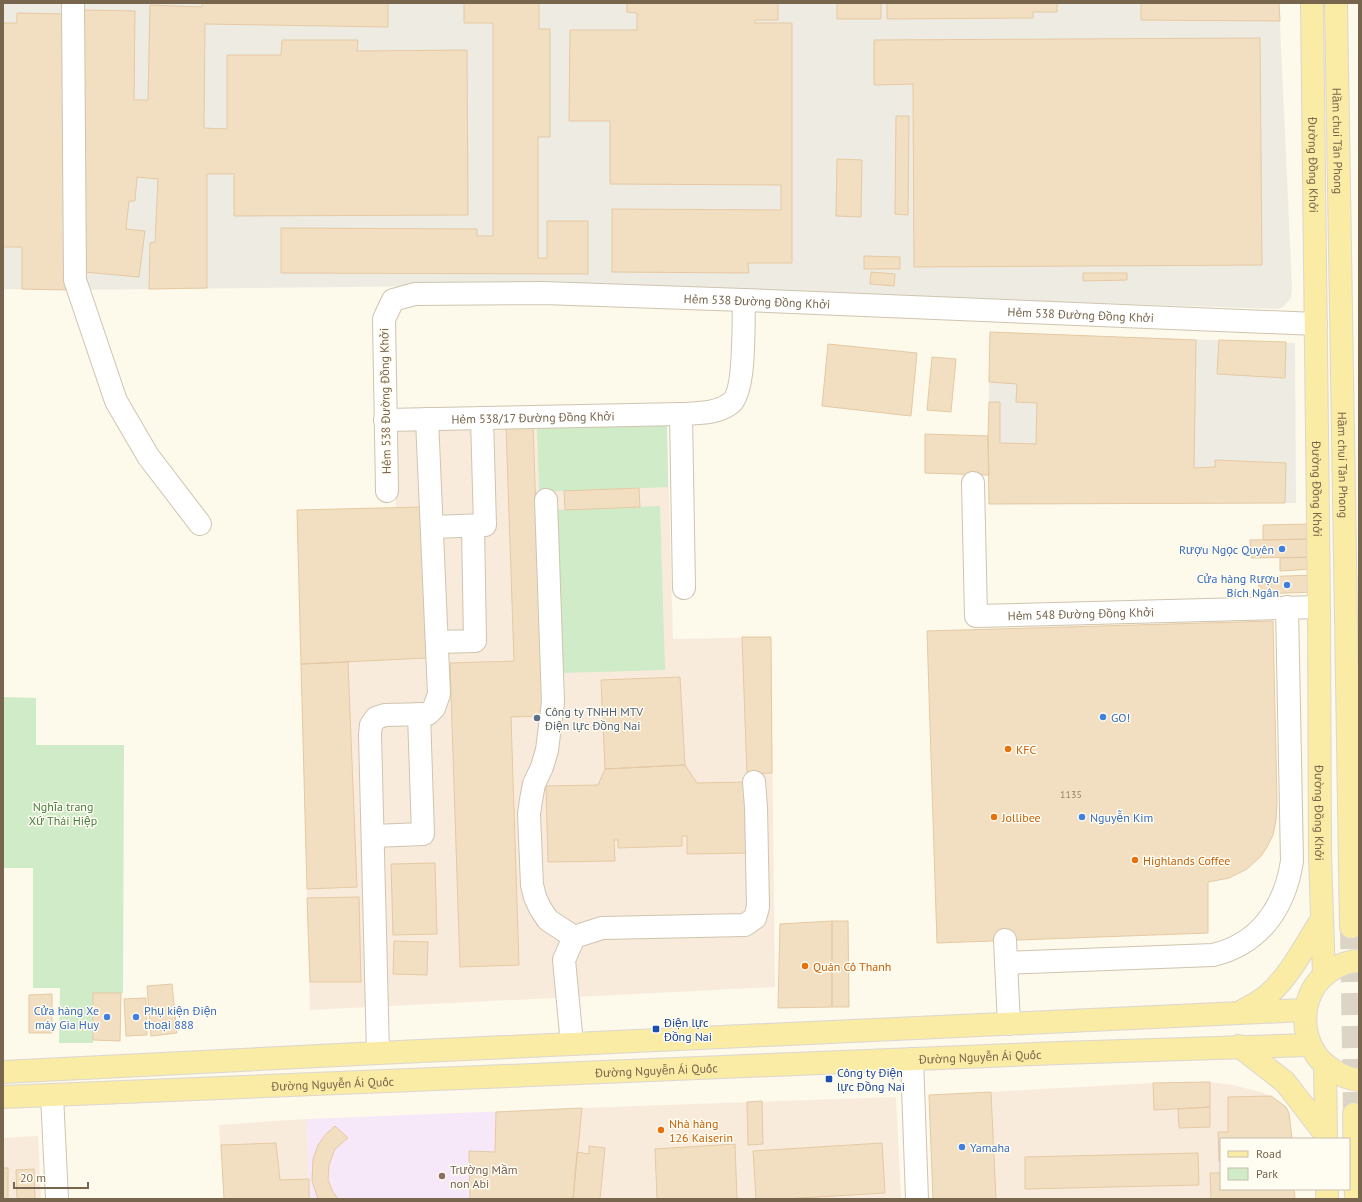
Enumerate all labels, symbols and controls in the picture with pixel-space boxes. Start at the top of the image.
street label: Hầm chui Tân Phong [1330,88,1347,194]
street label: Đường Đồng Khởi [1306,116,1322,213]
street label: Hẻm 538 Đường Đồng Khởi [684,290,831,311]
street label: Hẻm 538 Đường Đồng Khởi [1007,304,1154,325]
street label: Hẻm 538 Đường Đồng Khởi [376,328,394,474]
street label: Hẻm 538/17 Đường Đồng Khởi [451,408,615,426]
street label: Hầm chui Tân Phong [1335,412,1352,518]
street label: Đường Đồng Khởi [1310,440,1326,537]
place label: Rượu Ngọc Quyên [1179,542,1274,557]
marker: Rượu Ngọc Quyên [1277,544,1287,554]
place label: Cửa hàng Rượu Bích Ngân [1197,571,1279,600]
marker: Cửa hàng Rượu Bích Ngân [1282,580,1292,590]
street label: Hẻm 548 Đường Đồng Khởi [1008,604,1154,623]
place label: Công ty TNHH MTV Điện lực Đồng Nai [544,704,643,733]
place label: GO! [1111,710,1130,725]
marker: GO! [1098,712,1108,722]
marker: Công ty TNHH MTV Điện lực Đồng Nai [532,713,542,723]
place label: KFC [1016,742,1037,757]
marker: KFC [1003,744,1013,754]
street label: Đường Đồng Khởi [1312,764,1328,861]
house number: 1135 [1060,788,1082,801]
park label: Nghĩa trang Xứ Thái Hiệp [29,799,97,828]
place label: Jollibee [1001,810,1041,825]
place label: Nguyễn Kim [1090,810,1153,825]
marker: Jollibee [989,812,999,822]
marker: Nguyễn Kim [1077,812,1087,822]
place label: Highlands Coffee [1143,853,1230,868]
marker: Highlands Coffee [1130,855,1140,865]
place label: Quán Cô Thanh [813,959,891,974]
marker: Quán Cô Thanh [800,961,810,971]
place label: Cửa hàng Xe máy Gia Huy [34,1003,99,1032]
place label: Phụ kiện Điện thoại 888 [144,1003,217,1032]
marker: Cửa hàng Xe máy Gia Huy [102,1012,112,1022]
marker: Phụ kiện Điện thoại 888 [131,1012,141,1022]
place label: Điện lực Đồng Nai [663,1015,712,1044]
marker: Điện lực Đồng Nai [651,1024,661,1034]
street label: Đường Nguyễn Ái Quốc [918,1046,1042,1066]
street label: Đường Nguyễn Ái Quốc [594,1060,719,1080]
place label: Công ty Điện lực Đồng Nai [837,1065,905,1094]
street label: Đường Nguyễn Ái Quốc [270,1073,395,1093]
marker: Công ty Điện lực Đồng Nai [824,1074,834,1084]
place label: Nhà hàng 126 Kaiserin [669,1116,733,1145]
marker: Nhà hàng 126 Kaiserin [656,1125,666,1135]
legend [1220,1138,1350,1190]
place label: Yamaha [970,1140,1010,1155]
marker: Yamaha [957,1142,967,1152]
text: Road [1256,1146,1281,1161]
place label: Trường Mầm non Abi [450,1162,518,1191]
scale bar [14,1164,88,1190]
text: Park [1256,1166,1278,1181]
text: 20 m [20,1170,46,1185]
marker: Trường Mầm non Abi [437,1171,447,1181]

